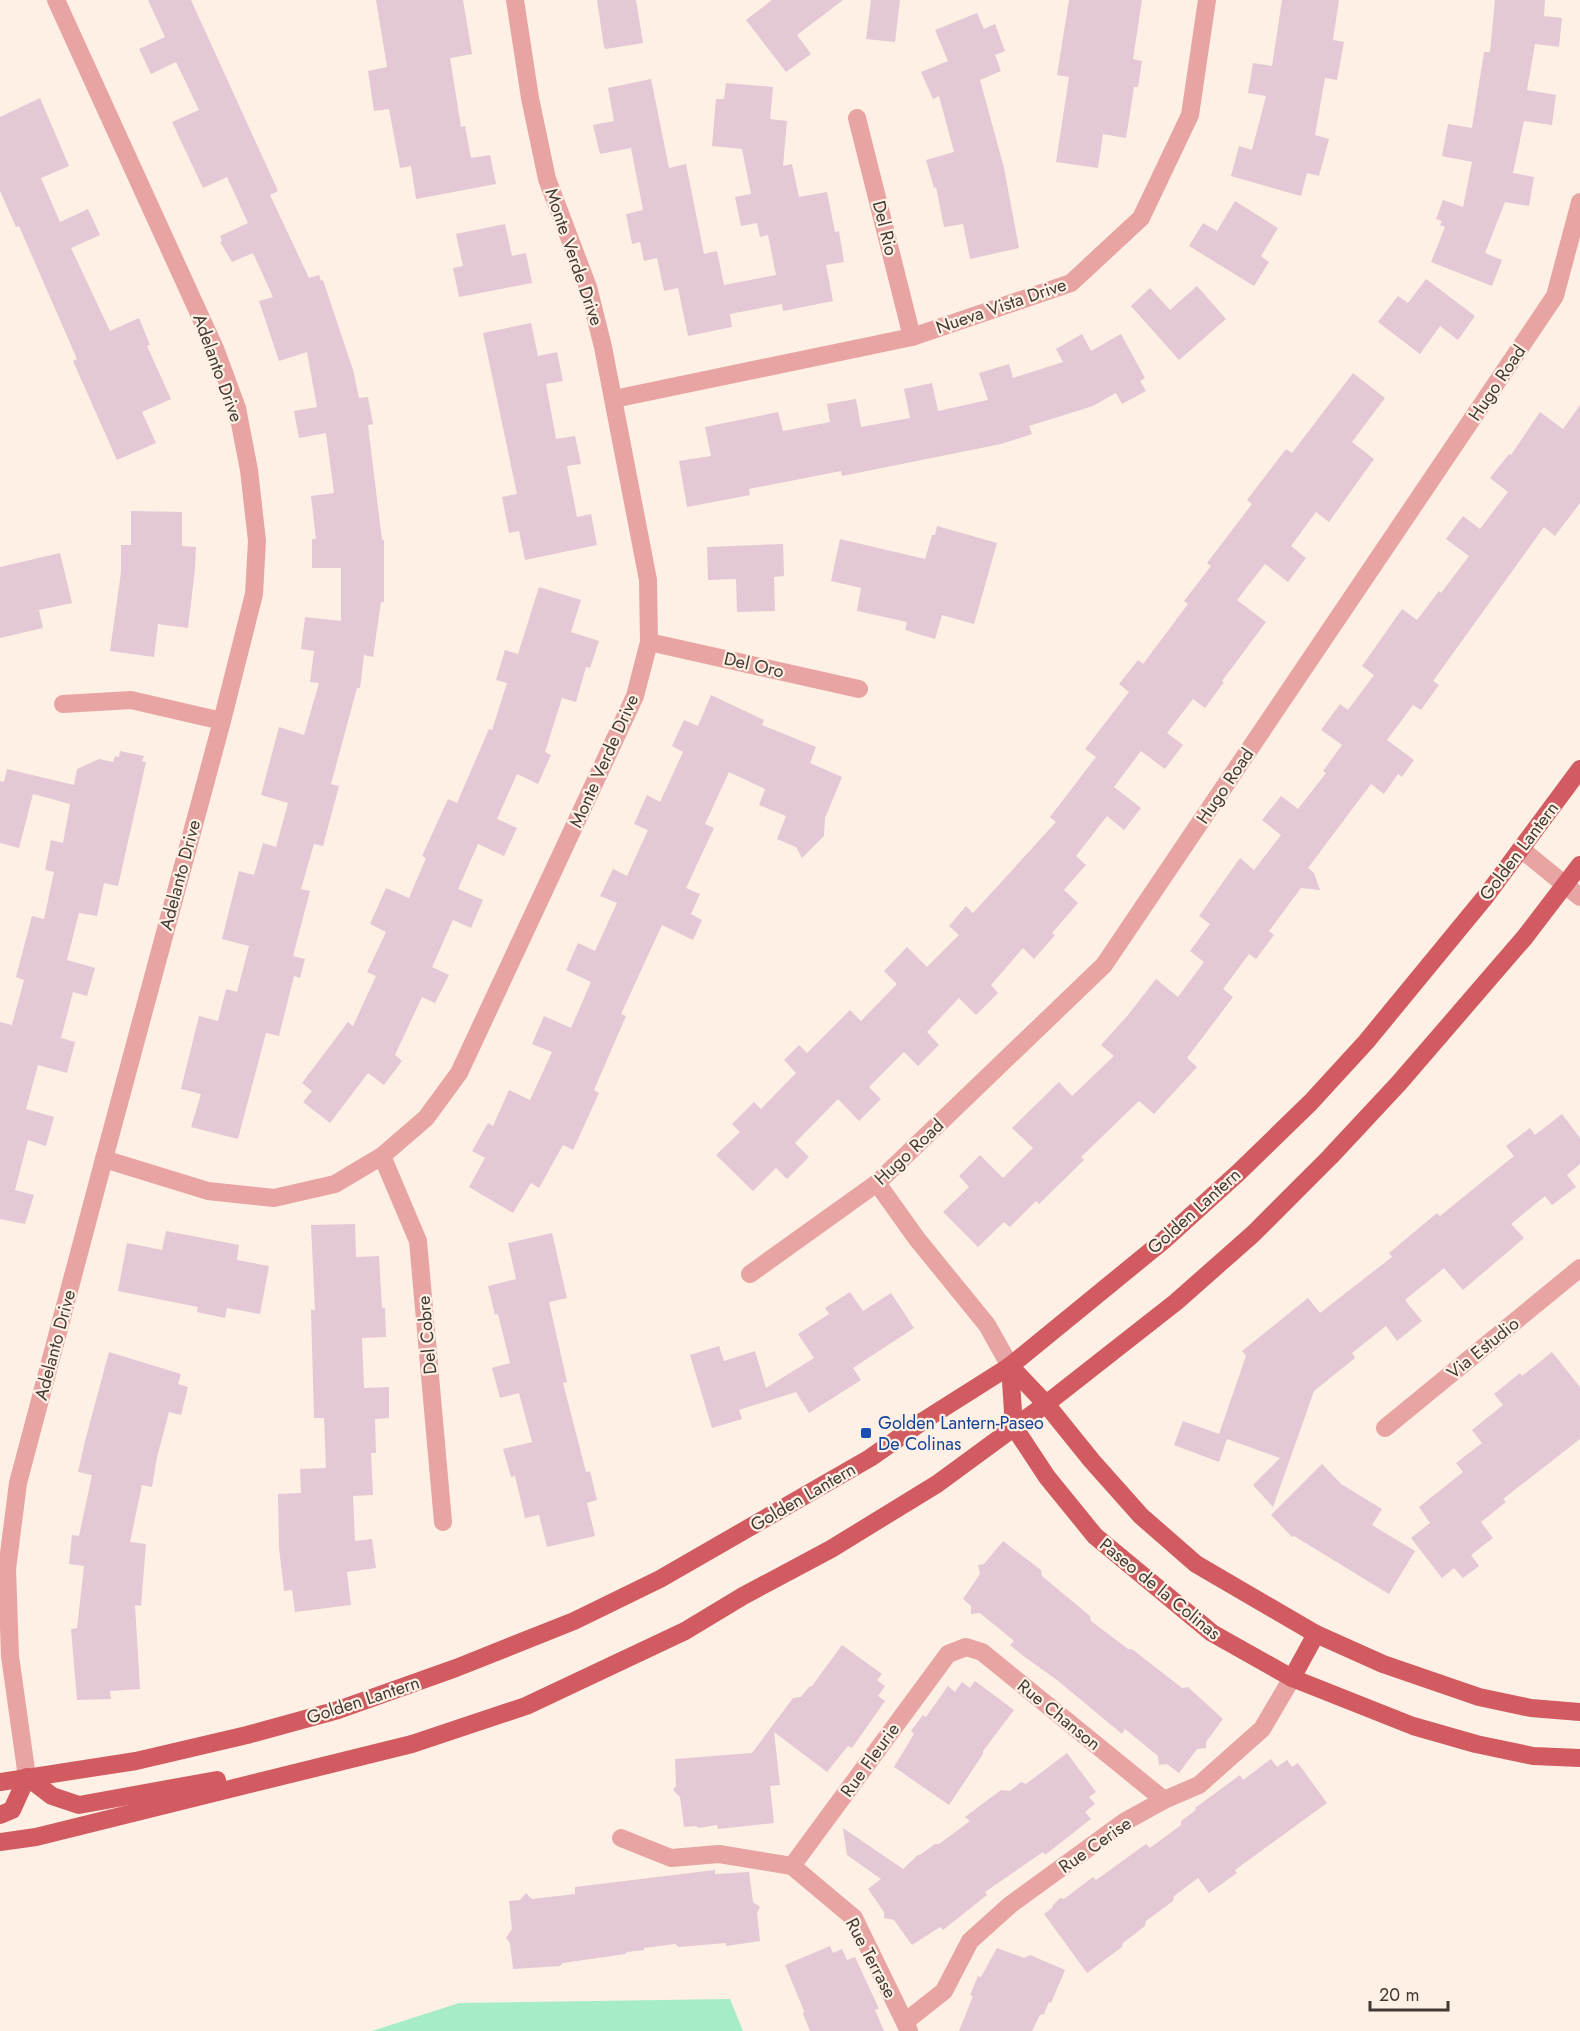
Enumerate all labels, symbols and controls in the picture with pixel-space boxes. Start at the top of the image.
street label: Monte Verde Drive [538,185,610,329]
street label: Del Rio [866,198,904,258]
street label: Nueva Vista Drive [932,271,1070,341]
street label: Adelanto Drive [186,310,250,426]
street label: Hugo Road [1462,340,1532,426]
street label: Del Oro [721,645,787,685]
street label: Monte Verde Drive [563,690,645,832]
street label: Hugo Road [1190,743,1260,829]
street label: Golden Lantern [1473,796,1565,906]
street label: Adelanto Drive [153,817,207,933]
street label: Hugo Road [868,1113,950,1191]
street label: Golden Lantern [1142,1162,1246,1260]
street label: Adelanto Drive [28,1287,82,1403]
street label: Del Cobre [411,1295,443,1375]
street label: Via Estudio [1441,1311,1525,1385]
place label: Golden Lantern-Paseo De Colinas [878,1410,1044,1457]
marker: Golden Lantern-Paseo De Colinas [859,1426,873,1440]
street label: Golden Lantern [746,1456,860,1538]
street label: Paseo de la Colinas [1094,1532,1226,1646]
street label: Golden Lantern [303,1669,423,1731]
street label: Rue Chanson [1012,1673,1106,1757]
street label: Rue Fleurie [834,1717,906,1803]
street label: Rue Cerise [1053,1810,1137,1880]
street label: Rue Terrase [839,1913,903,2003]
scale bar [1370,1974,1448,2012]
text: 20 m [1379,1982,1419,2008]

